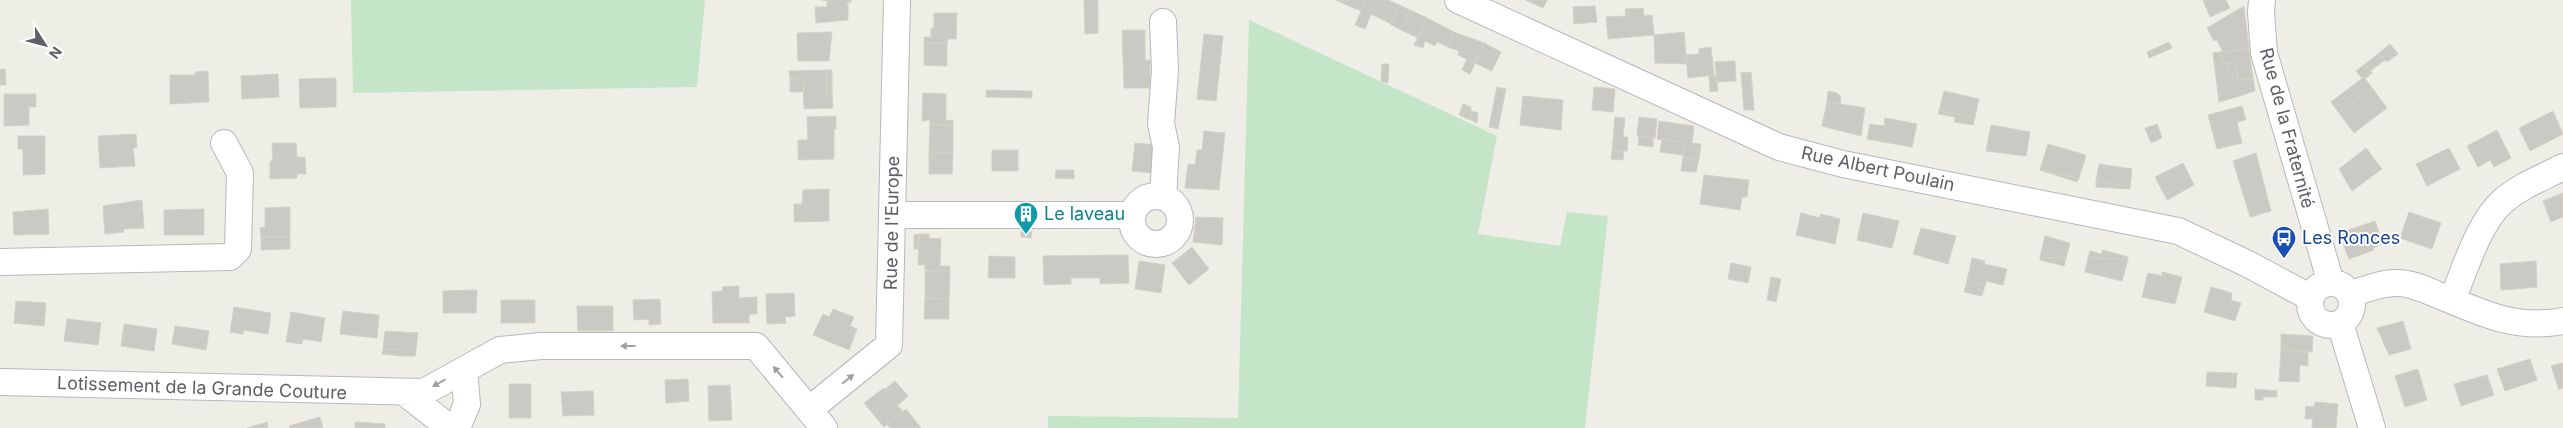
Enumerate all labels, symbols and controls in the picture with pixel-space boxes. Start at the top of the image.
north arrow [20,20,70,70]
text: N [46,44,66,62]
street label: Rue de la Fraternité [2256,45,2319,210]
street label: Rue Albert Poulain [1799,142,1957,195]
street label: Rue de l'Europe [880,156,903,290]
building icon: Le laveau [1013,201,1039,235]
place label: Le laveau [1044,203,1125,224]
bus stop icon: Les Ronces [2271,225,2297,259]
place label: Les Ronces [2302,227,2400,248]
one-way arrow [620,342,636,350]
one-way arrow [772,366,784,378]
street label: Lotissement de la Grande Couture [57,372,347,403]
one-way arrow [841,373,854,384]
one-way arrow [432,379,446,387]

